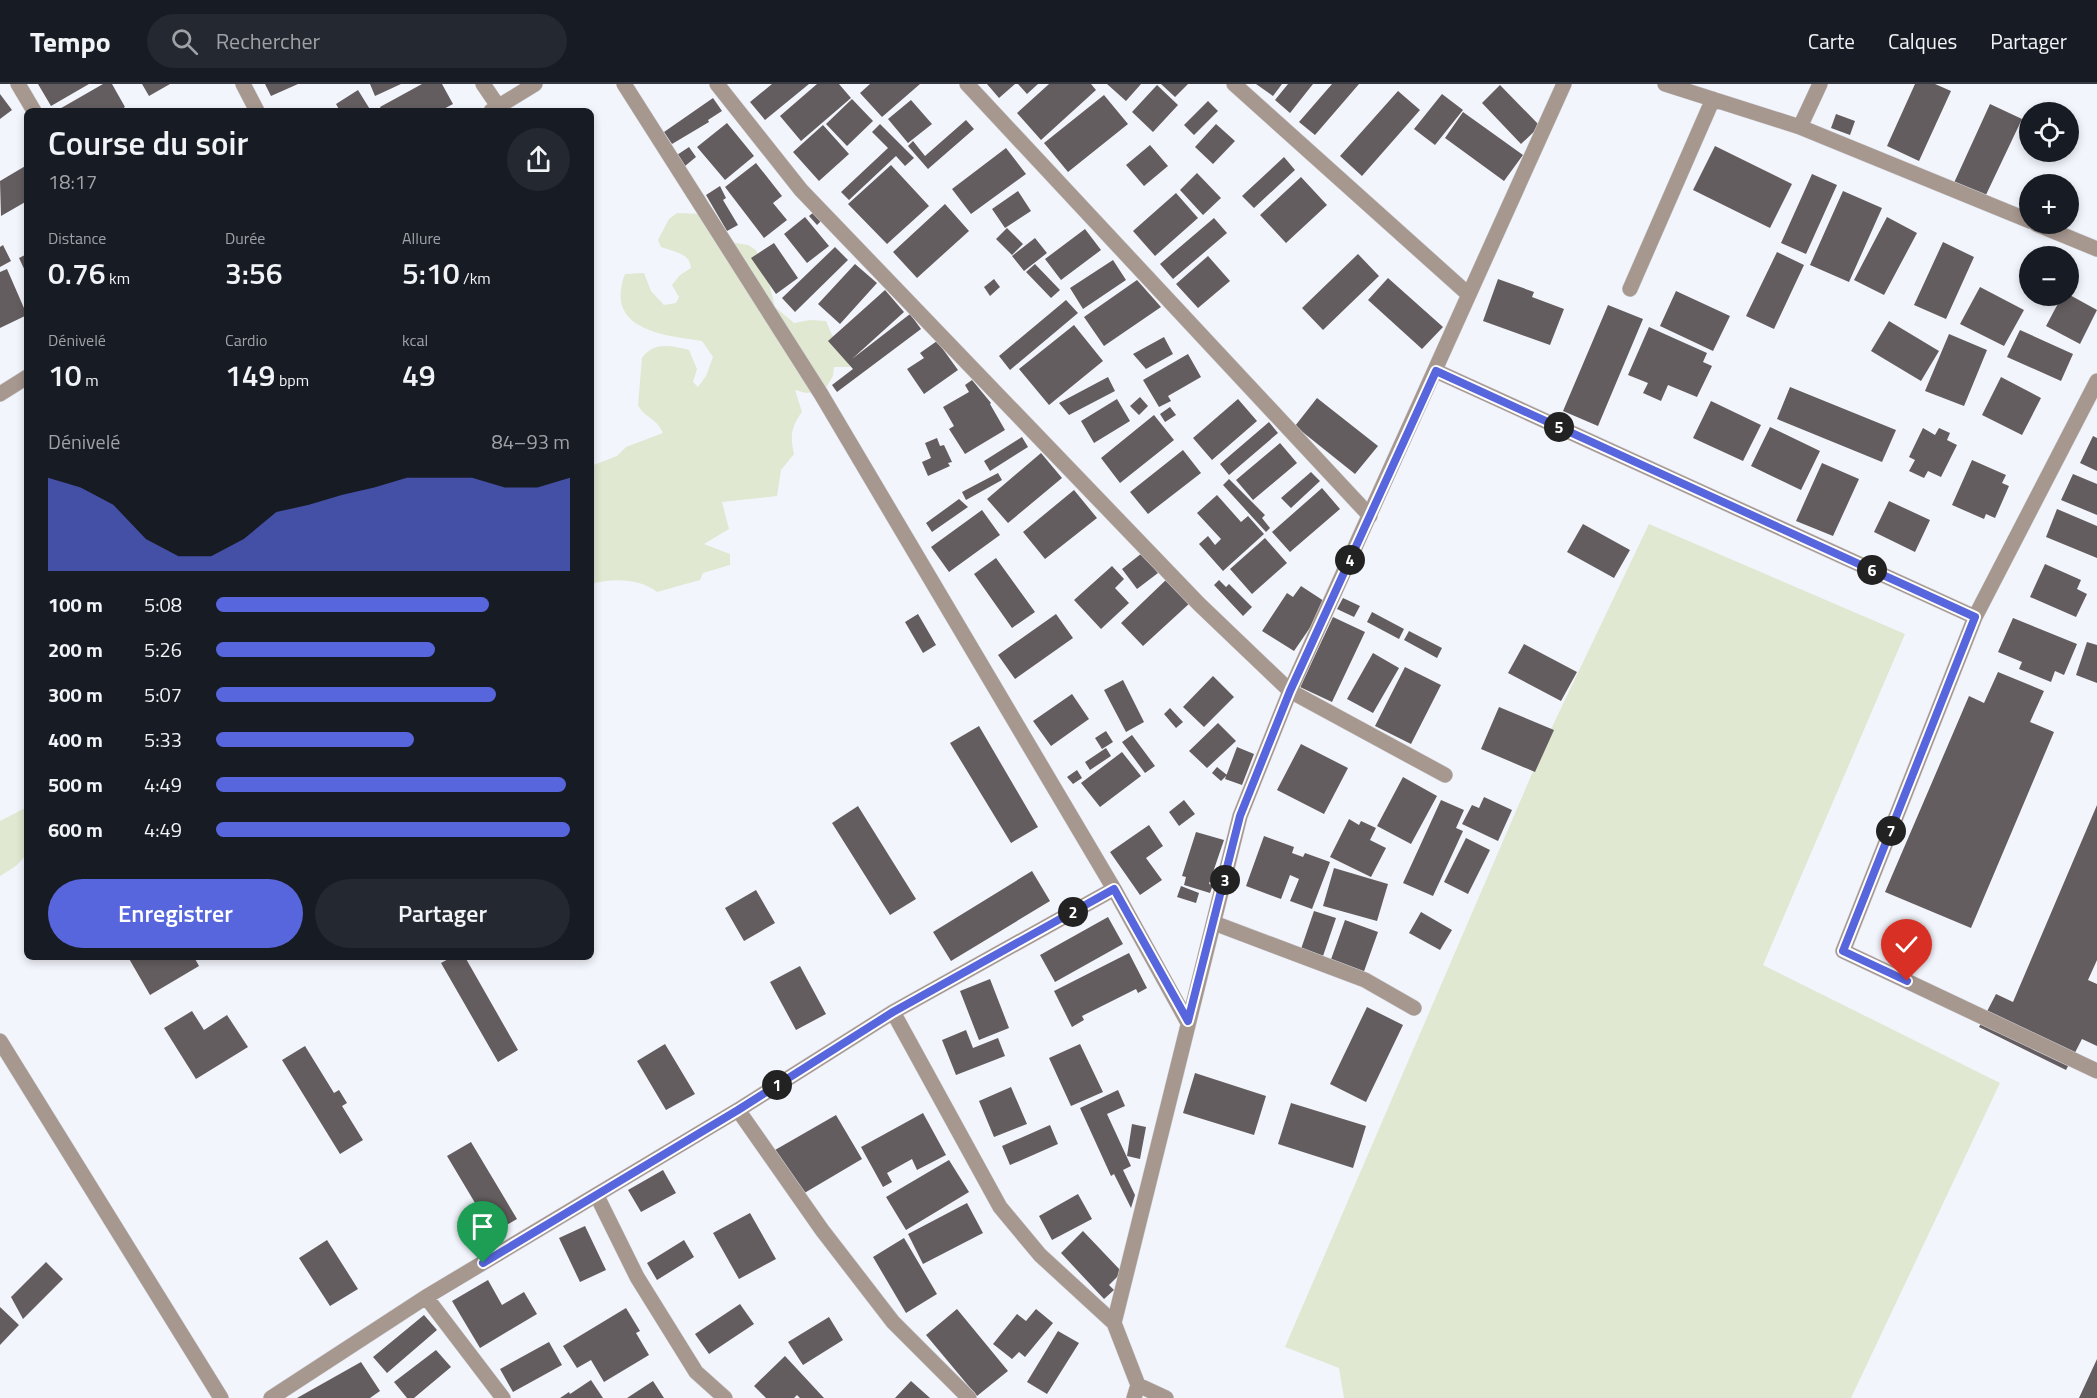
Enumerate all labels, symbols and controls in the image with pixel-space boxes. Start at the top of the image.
search box [147,14,567,68]
text: Tempo [30,20,111,63]
text: Rechercher [216,24,320,58]
icon: search [168,25,201,58]
text: Carte [1808,25,1855,57]
text: Calques [1888,25,1957,57]
text: Partager [1990,25,2067,57]
map controls [2019,102,2079,306]
button: locate [2019,102,2079,162]
text: Course du soir [48,118,248,168]
button: share [507,128,570,191]
text: 18:17 [48,166,97,197]
button: + [2019,174,2079,234]
text: Distance [48,226,106,250]
text: Durée [225,226,265,250]
text: Allure [402,226,441,250]
button: − [2019,246,2079,306]
text: 0.76 [48,250,106,296]
text: 3:56 [225,250,283,296]
text: 5:10 [402,250,460,296]
text: km [106,266,130,290]
text: /km [460,266,491,290]
text: Dénivelé [48,328,106,352]
text: Cardio [225,328,267,352]
text: kcal [402,328,428,352]
text: 10 [48,352,82,398]
text: 149 [225,352,275,398]
text: 49 [402,352,436,398]
text: m [82,368,99,392]
text: bpm [275,368,309,392]
pin: 5 [1544,412,1574,442]
text: 5 [1555,415,1563,439]
text: Dénivelé [48,426,120,457]
text: 84–93 m [491,426,570,457]
pin: 4 [1335,545,1365,575]
text: 4 [1346,548,1354,572]
pin: 6 [1857,555,1887,585]
text: 6 [1868,558,1876,582]
text: 100 m [48,589,103,620]
text: 5:08 [144,589,182,620]
text: 200 m [48,634,103,665]
text: 5:26 [144,634,182,665]
text: 300 m [48,679,103,710]
text: 5:07 [144,679,182,710]
text: 400 m [48,724,103,755]
text: 5:33 [144,724,182,755]
text: 500 m [48,769,103,800]
text: 4:49 [144,769,182,800]
text: 600 m [48,814,103,845]
text: 4:49 [144,814,182,845]
pin: 7 [1876,816,1906,846]
text: 7 [1887,819,1895,843]
pin: 3 [1210,865,1240,895]
text: 3 [1221,868,1229,892]
button: Enregistrer [48,879,303,948]
button: Partager [315,879,570,948]
pin: 2 [1058,897,1088,927]
text: 2 [1069,900,1077,924]
pin [1881,919,1932,981]
icon: check [1890,928,1923,961]
pin: 1 [762,1070,792,1100]
text: 1 [773,1073,781,1097]
pin [457,1201,508,1263]
icon: arrive [466,1210,499,1243]

